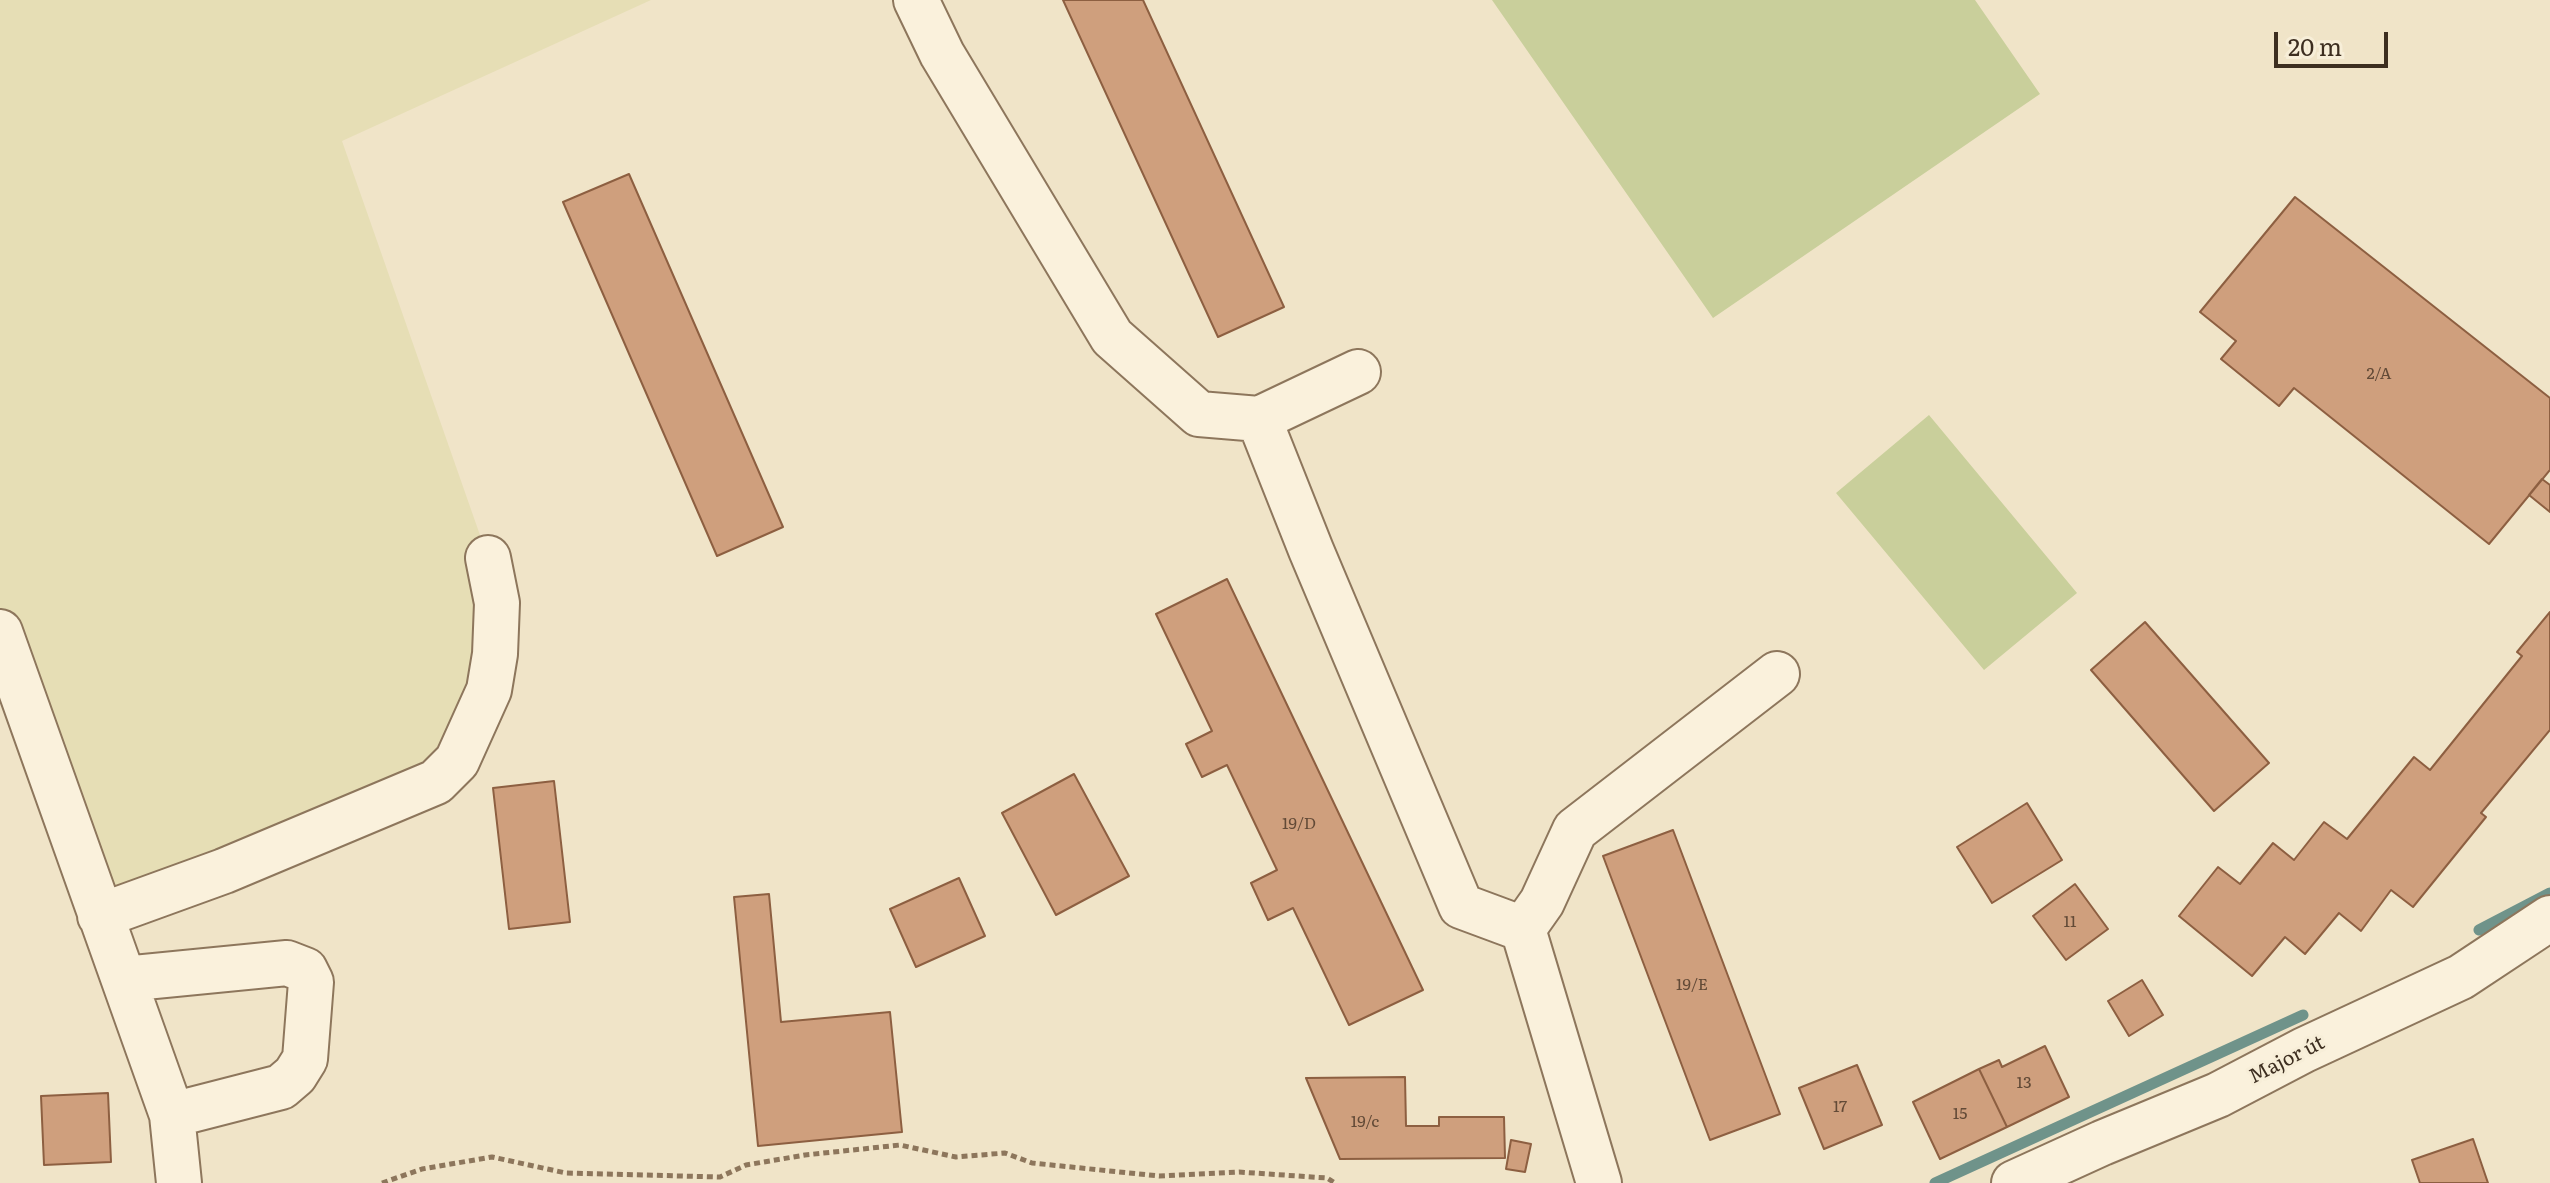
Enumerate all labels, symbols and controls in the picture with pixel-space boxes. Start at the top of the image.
scale bar [2278,16,2392,66]
text: 20 m [2288,28,2342,63]
house number: 2/A [2366,364,2392,384]
house number: 19/D [1282,814,1316,834]
house number: 11 [2063,912,2077,932]
house number: 19/E [1676,975,1708,995]
street label: Major út [2245,1031,2329,1089]
house number: 13 [2016,1073,2032,1093]
house number: 17 [1833,1097,1847,1117]
house number: 15 [1953,1104,1967,1124]
house number: 19/c [1351,1112,1379,1132]

